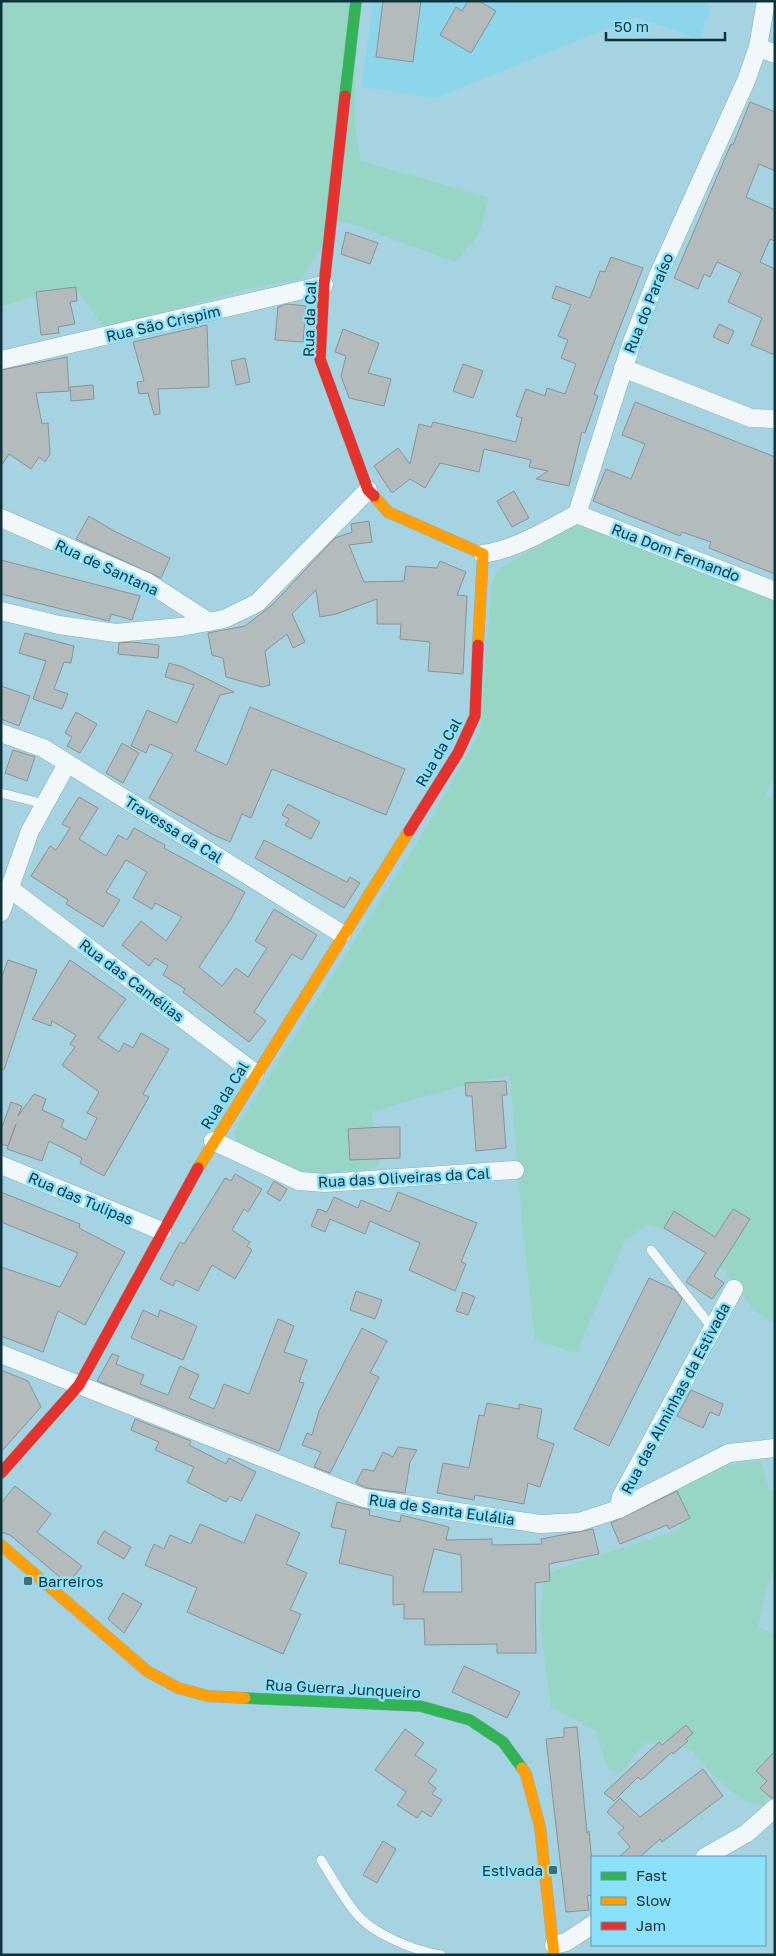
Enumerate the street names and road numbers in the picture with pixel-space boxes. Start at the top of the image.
street label: Rua do Paraíso [620,250,676,356]
street label: Rua da Cal [299,280,319,357]
street label: Rua São Crispim [104,301,222,345]
street label: Rua Dom Fernando [609,519,743,585]
street label: Rua de Santana [52,535,162,599]
street label: Rua da Cal [411,714,465,789]
street label: Travessa da Cal [122,792,226,866]
street label: Rua das Camélias [76,935,188,1025]
street label: Rua da Cal [196,1058,252,1132]
street label: Rua das Oliveiras da Cal [318,1163,491,1190]
street label: Rua das Tulipas [26,1168,136,1228]
street label: Rua das Alminhas da Estivada [617,1299,733,1497]
street label: Rua de Santa Eulália [368,1490,516,1528]
street label: Rua Guerra Junqueiro [265,1675,421,1701]

